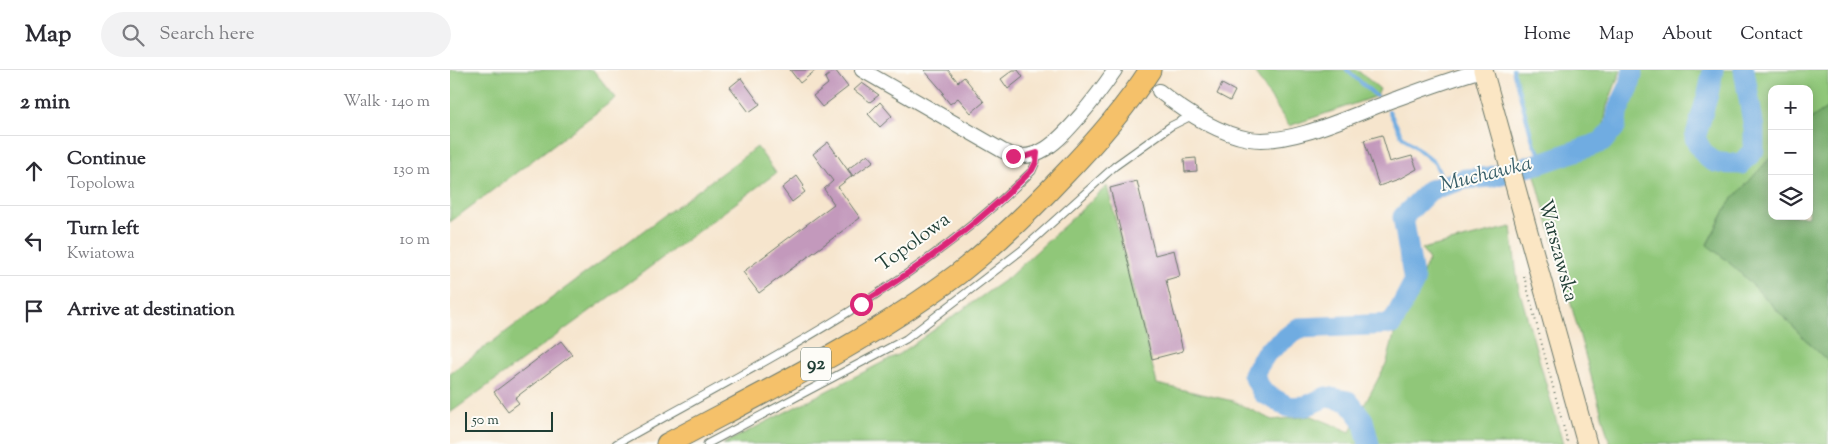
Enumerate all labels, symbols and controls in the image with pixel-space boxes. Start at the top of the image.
search box [101,12,451,57]
text: Map [25,18,71,52]
icon: search [119,21,147,49]
text: Search here [159,21,255,48]
text: Home [1524,22,1571,48]
text: Map [1599,22,1634,48]
text: About [1662,22,1712,48]
text: Contact [1740,22,1803,48]
map controls [1768,85,1813,220]
button: + [1768,85,1813,130]
text: 2 min [20,88,70,118]
text: Walk · 140 m [343,91,430,114]
button: − [1768,130,1813,175]
route end [1002,145,1025,168]
text: Continue [67,146,146,173]
water label: Muchawka [1437,149,1535,201]
icon: ahead [20,157,48,185]
text: 130 m [393,159,430,182]
text: Topolowa [67,173,135,196]
button: layers [1768,175,1813,220]
street label: Warszawska [1529,197,1585,305]
street label: Topolowa [871,206,957,280]
text: Turn left [67,216,139,243]
icon: left [20,227,48,255]
text: 10 m [400,229,430,252]
text: Kwiatowa [67,243,135,266]
route start [850,293,873,316]
icon: arrive [20,297,48,325]
text: Arrive at destination [67,297,235,324]
road number: 92 [801,348,831,380]
scale bar [465,409,552,432]
text: 50 m [472,411,499,431]

